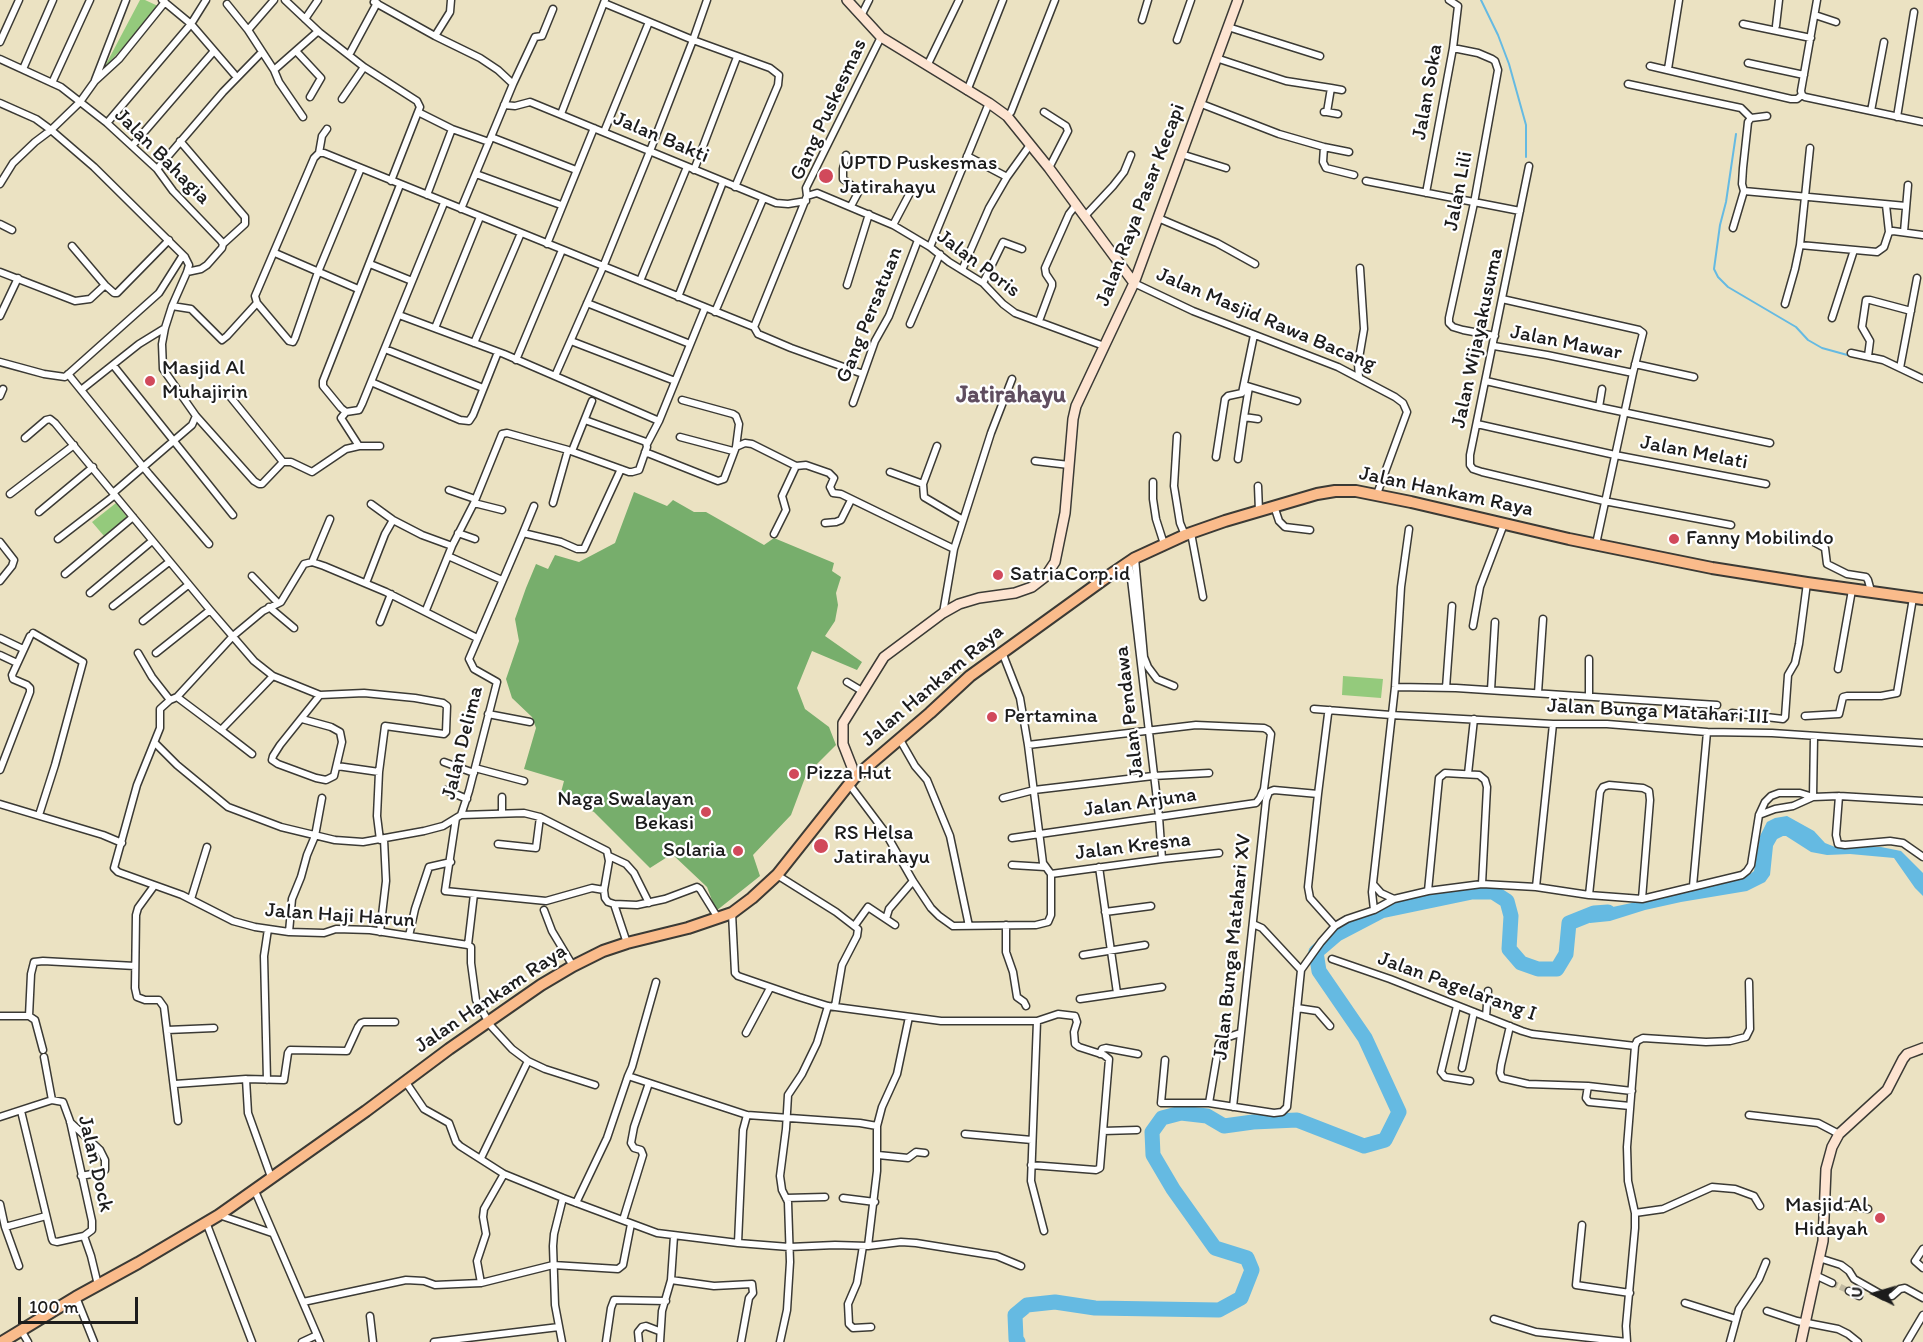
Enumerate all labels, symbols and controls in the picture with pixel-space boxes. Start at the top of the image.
street label: Gang Puskesmas [785,35,873,185]
street label: Jalan Soka [1407,42,1449,142]
street label: Jalan Raya Pasar Kecapi [1091,100,1191,310]
street label: Jalan Bahagia [109,104,215,210]
street label: Jalan Bakti [609,107,713,169]
street label: Jalan Lili [1439,149,1479,233]
place label: UPTD Puskesmas Jatirahayu [840,151,997,201]
marker: UPTD Puskesmas Jatirahayu [817,167,835,185]
street label: Jalan Poris [931,224,1025,304]
street label: Gang Persatuan [831,243,909,387]
street label: Jalan Wijayakusuma [1447,246,1509,430]
street label: Jalan Masjid Rawa Bacang [1152,262,1380,378]
street label: Jalan Mawar [1508,320,1624,366]
place label: Masjid Al Muhajirin [162,356,248,406]
marker: Masjid Al Muhajirin [143,374,157,388]
district label: Jatirahayu [956,382,1066,410]
street label: Jalan Melati [1638,430,1750,476]
street label: Jalan Hankam Raya [1357,461,1535,523]
place label: Fanny Mobilindo [1686,526,1834,552]
marker: Fanny Mobilindo [1667,532,1681,546]
place label: SatriaCorp.id [1010,562,1130,588]
marker: SatriaCorp.id [991,568,1005,582]
street label: Jalan Hankam Raya [857,619,1009,753]
street label: Jalan Pendawa [1109,644,1151,780]
street label: Jalan Delima [437,684,489,802]
street label: Jalan Bunga Matahari III [1546,694,1770,730]
place label: Pertamina [1004,704,1098,730]
marker: Pertamina [985,710,999,724]
place label: Pizza Hut [806,761,892,787]
marker: Pizza Hut [787,767,801,781]
street label: Jalan Arjuna [1082,783,1198,823]
place label: Naga Swalayan Bekasi [557,787,694,837]
marker: Naga Swalayan Bekasi [699,805,713,819]
place label: RS Helsa Jatirahayu [834,821,930,871]
street label: Jalan Kresna [1074,827,1192,867]
street label: Jalan Bunga Matahari XV [1209,833,1257,1061]
marker: RS Helsa Jatirahayu [812,837,830,855]
place label: Solaria [663,838,726,864]
marker: Solaria [731,844,745,858]
street label: Jalan Haji Harun [264,898,416,934]
street label: Jalan Hankam Raya [410,939,572,1059]
street label: Jalan Pagelarang I [1374,947,1540,1027]
street label: Jalan Dock [72,1113,118,1215]
place label: Masjid Al Hidayah [1785,1193,1868,1243]
marker: Masjid Al Hidayah [1873,1211,1887,1225]
north arrow [1845,1264,1905,1324]
scale bar [21,1285,141,1323]
text: U [1847,1286,1866,1299]
text: 100 m [29,1296,79,1318]

